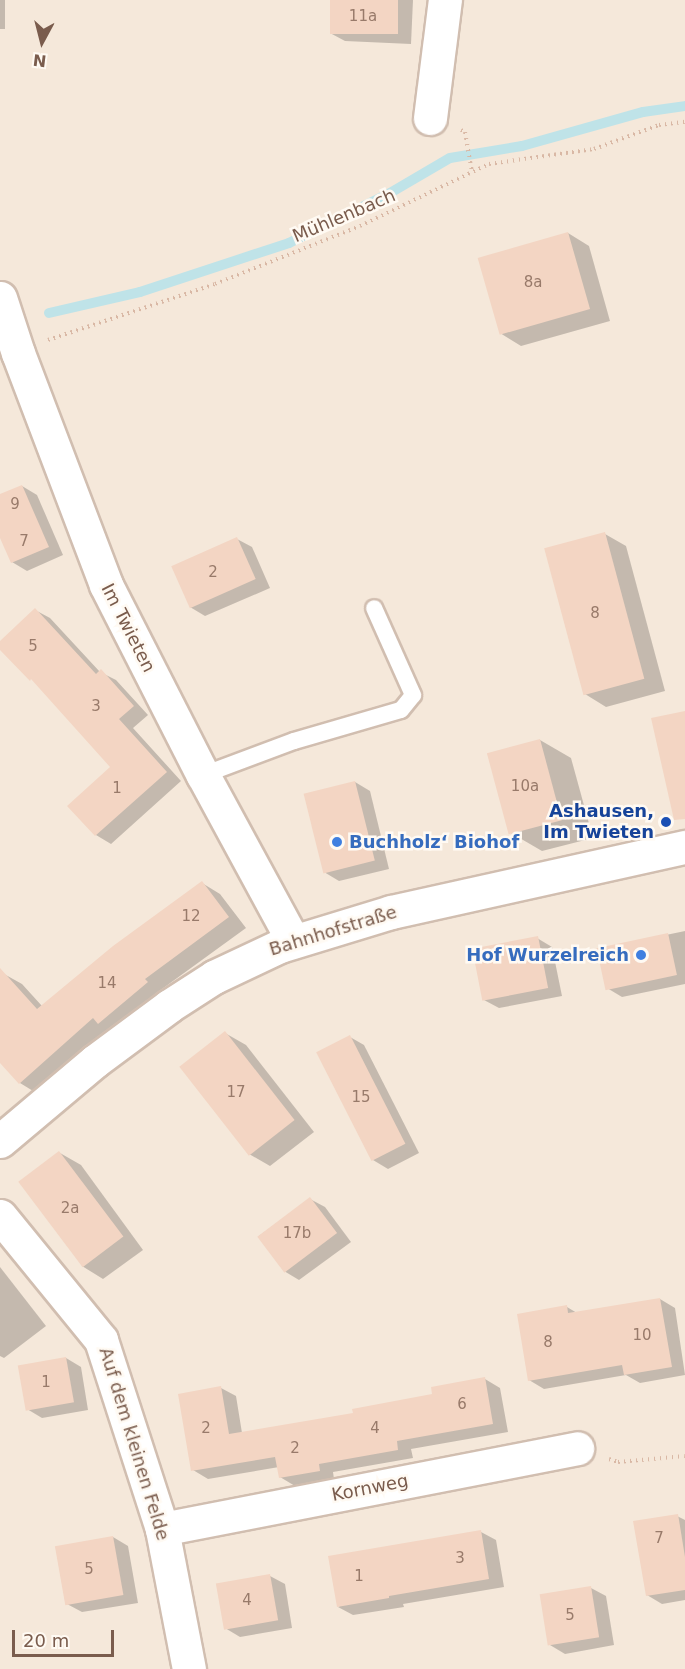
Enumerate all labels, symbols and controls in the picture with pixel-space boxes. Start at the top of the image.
house number: 11a [349,8,377,26]
north arrow [12,12,72,72]
text: N [32,50,48,71]
street label: Mühlenbach [289,185,399,247]
house number: 8a [524,274,542,292]
house number: 9 [10,496,20,514]
house number: 7 [19,533,29,551]
house number: 2 [208,564,218,582]
street label: Im Twieten [96,580,160,676]
house number: 8 [590,605,600,623]
house number: 5 [28,638,38,656]
house number: 3 [91,698,101,716]
house number: 10a [511,778,539,796]
house number: 1 [112,780,122,798]
place label: Ashausen, Im Twieten [543,801,654,844]
marker: Ashausen, Im Twieten [659,815,673,829]
place label: Buchholz‘ Biohof [349,831,519,853]
marker: Buchholz‘ Biohof [330,835,344,849]
street label: Bahnhofstraße [267,901,399,961]
house number: 12 [181,908,201,926]
place label: Hof Wurzelreich [466,944,629,966]
marker: Hof Wurzelreich [634,948,648,962]
house number: 14 [97,975,117,993]
house number: 17 [226,1084,246,1102]
house number: 15 [351,1089,371,1107]
house number: 2a [61,1200,79,1218]
house number: 17b [283,1225,311,1243]
house number: 10 [632,1327,652,1345]
house number: 8 [543,1334,553,1352]
street label: Auf dem kleinen Felde [94,1345,174,1543]
house number: 1 [41,1374,51,1392]
house number: 6 [457,1396,467,1414]
house number: 2 [201,1420,211,1438]
house number: 4 [370,1420,380,1438]
house number: 2 [290,1440,300,1458]
street label: Kornweg [330,1470,410,1506]
house number: 7 [654,1530,664,1548]
house number: 3 [455,1550,465,1568]
house number: 5 [84,1561,94,1579]
house number: 1 [354,1568,364,1586]
house number: 4 [242,1592,252,1610]
house number: 5 [565,1607,575,1625]
scale bar [15,1618,117,1656]
text: 20 m [23,1630,69,1651]

